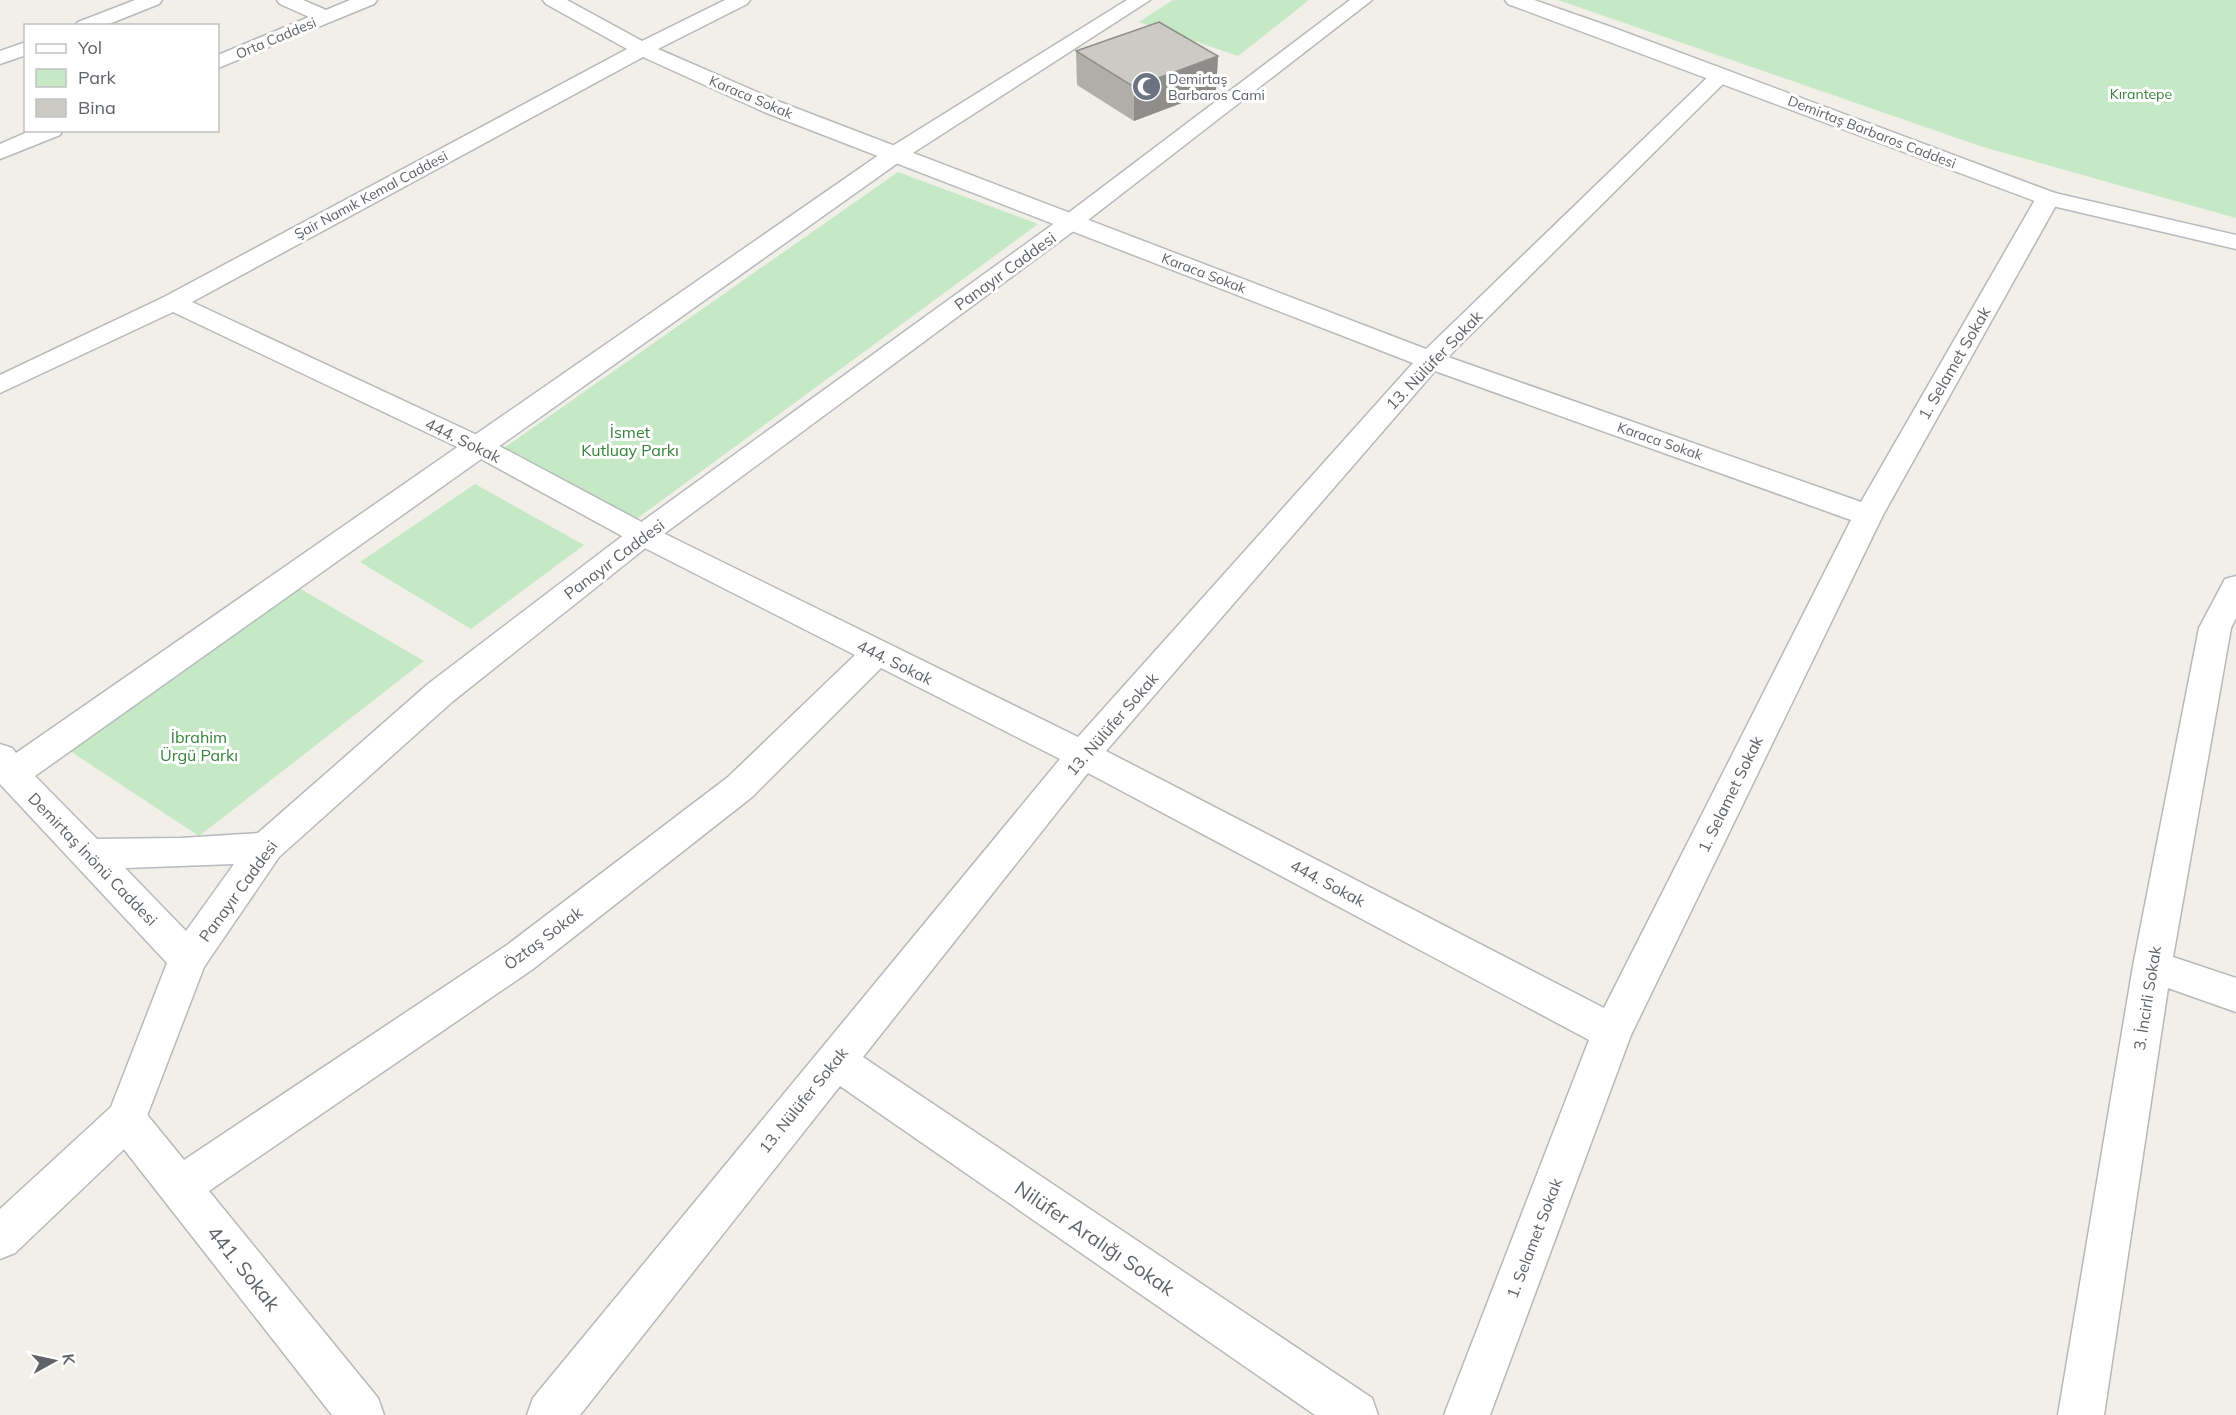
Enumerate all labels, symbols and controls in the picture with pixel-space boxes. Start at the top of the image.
street label: Orta Caddesi [233,13,319,63]
legend [24,24,219,132]
text: Yol [77,36,102,59]
text: Park [78,66,117,89]
place label: Demirtaş Barbaros Cami [1168,70,1265,104]
street label: Karaca Sokak [706,71,796,123]
mosque icon: Demirtaş Barbaros Cami [1131,71,1163,103]
park label: Kırantepe [2110,85,2172,103]
street label: Demirtaş Barbaros Caddesi [1785,92,1959,172]
text: Bina [78,96,116,119]
street label: Şair Namık Kemal Caddesi [291,147,451,243]
street label: Panayır Caddesi [950,227,1060,315]
street label: Karaca Sokak [1159,249,1250,298]
street label: 1. Selamet Sokak [1914,302,1995,423]
street label: 13. Nülüfer Sokak [1382,306,1487,414]
street label: 444. Sokak [422,413,505,467]
street label: Karaca Sokak [1615,418,1706,464]
park label: İsmet Kutluay Parkı [581,422,679,460]
street label: Panayır Caddesi [560,515,668,603]
street label: 444. Sokak [854,635,937,689]
street label: 13. Nülüfer Sokak [1062,668,1163,780]
park label: İbrahim Ürgü Parkı [160,727,238,765]
street label: 1. Selamet Sokak [1693,732,1767,856]
street label: Demirtaş İnönü Caddesi [24,788,162,930]
street label: Panayır Caddesi [194,836,282,946]
street label: 444. Sokak [1287,855,1369,911]
street label: Öztaş Sokak [500,902,587,974]
street label: 3. İncirli Sokak [2129,944,2165,1052]
street label: 13. Nülüfer Sokak [754,1043,852,1157]
street label: 1. Selamet Sokak [1502,1174,1566,1301]
street label: Nilüfer Aralığı Sokak [1010,1175,1180,1301]
street label: 441. Sokak [202,1220,286,1316]
north arrow [24,1331,84,1391]
text: K [58,1352,80,1367]

